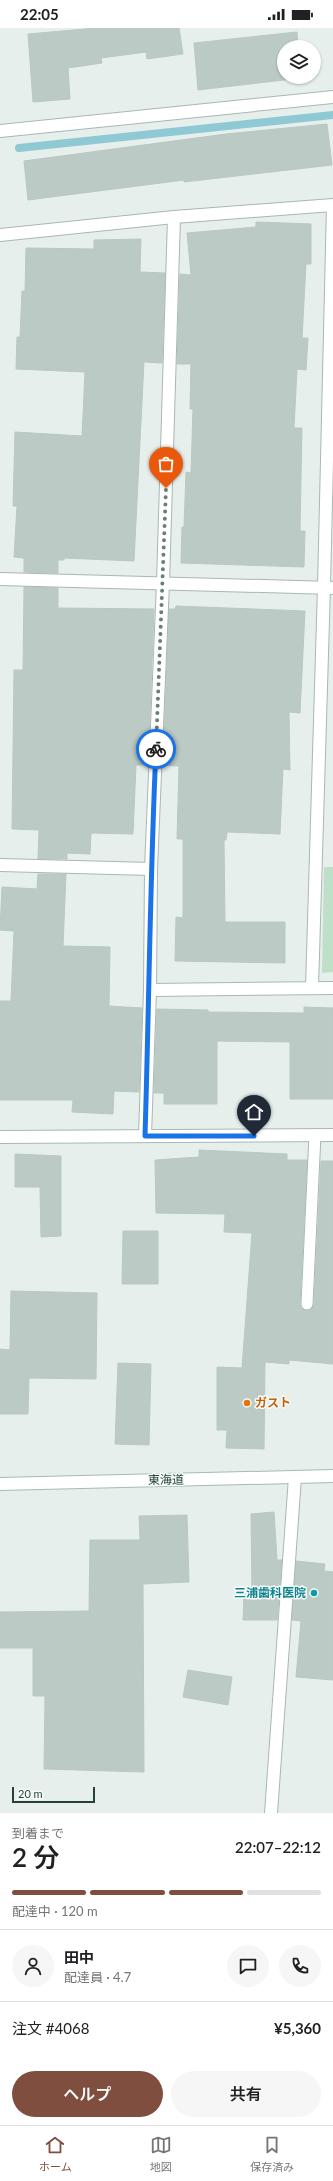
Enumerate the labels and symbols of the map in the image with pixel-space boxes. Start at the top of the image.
pin [149,447,183,488]
courier [136,729,176,769]
pin [237,1095,271,1136]
place label: ガスト [255,1395,291,1410]
marker: ガスト [242,1398,252,1408]
street label: 東海道 [148,1472,184,1487]
place label: 三浦歯科医院 [234,1585,306,1600]
marker: 三浦歯科医院 [309,1588,319,1598]
scale bar [12,1785,95,1804]

